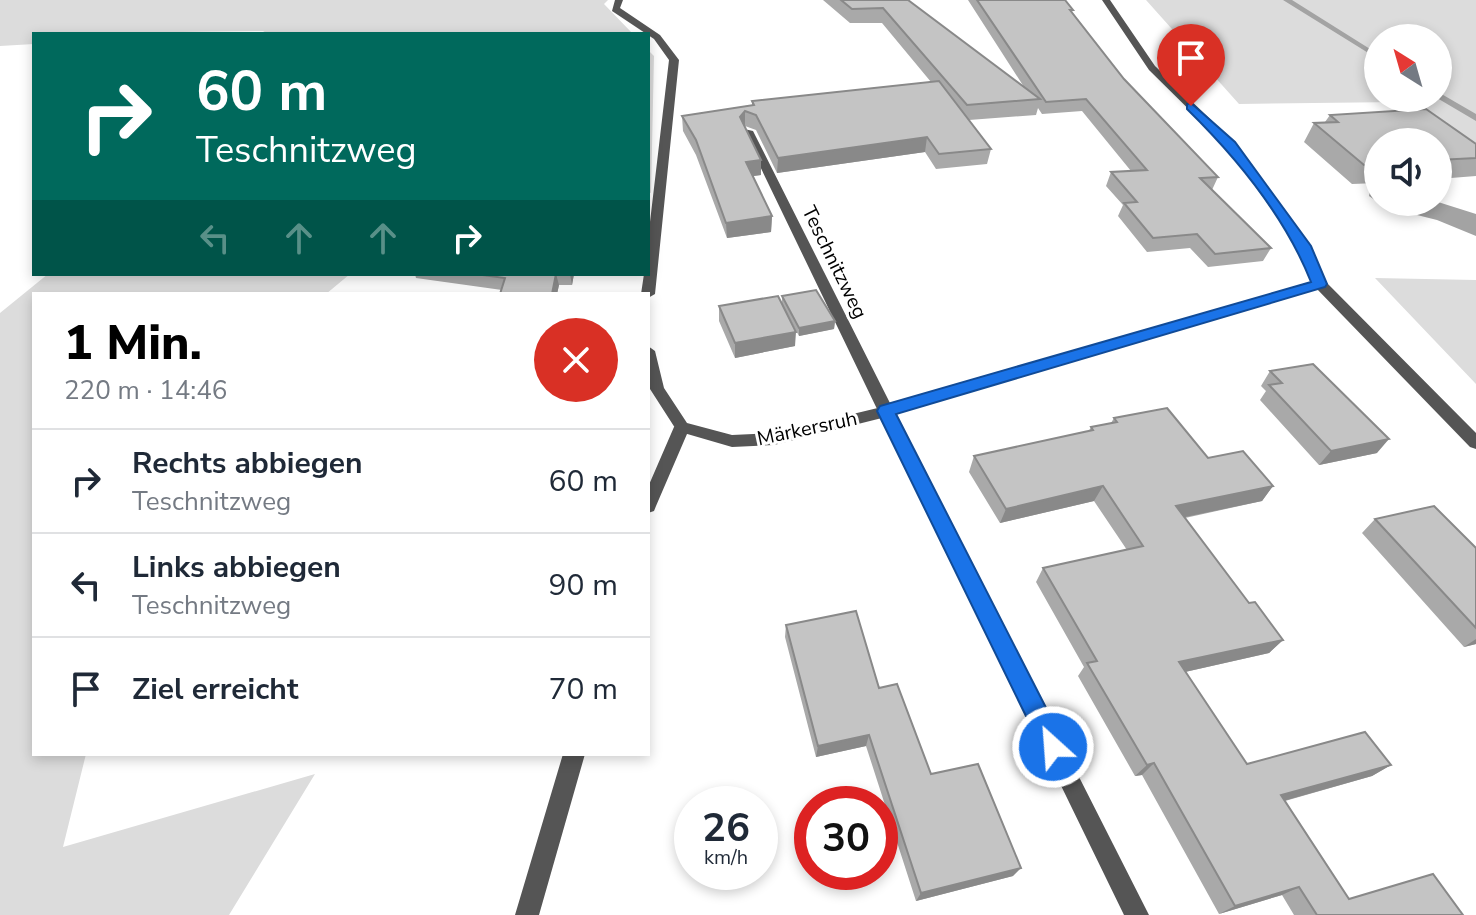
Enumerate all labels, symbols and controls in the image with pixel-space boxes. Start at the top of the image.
pin [1157,24,1225,106]
north arrow [1364,24,1452,112]
map controls [1364,24,1452,216]
icon: arrive [1169,36,1213,80]
text: 60 m [196,53,327,130]
icon: right [64,64,168,168]
text: Teschnitzweg [196,126,417,175]
button: sound [1364,128,1452,216]
street label: Teschnitzweg [796,201,874,323]
icon: left [193,216,237,260]
icon: ahead [277,216,321,260]
icon: ahead [361,216,405,260]
icon: right [445,216,489,260]
text: 1 Min. [64,310,202,376]
button: close [534,318,618,402]
text: 220 m · 14:46 [64,373,227,408]
street label: Märkersruh [755,405,860,452]
text: Rechts abbiegen [132,443,363,484]
icon: right [64,459,108,503]
text: 60 m [549,461,618,502]
text: Teschnitzweg [132,484,291,519]
text: Links abbiegen [132,547,341,588]
icon: left [64,563,108,607]
text: 90 m [549,565,618,606]
text: Teschnitzweg [132,588,291,623]
icon: arrive [64,667,108,711]
text: Ziel erreicht [132,669,298,710]
text: 70 m [549,669,618,710]
position arrow [1011,705,1095,789]
speed limit sign: 30 [794,786,898,890]
text: 26 [702,801,750,855]
text: km/h [704,844,748,871]

